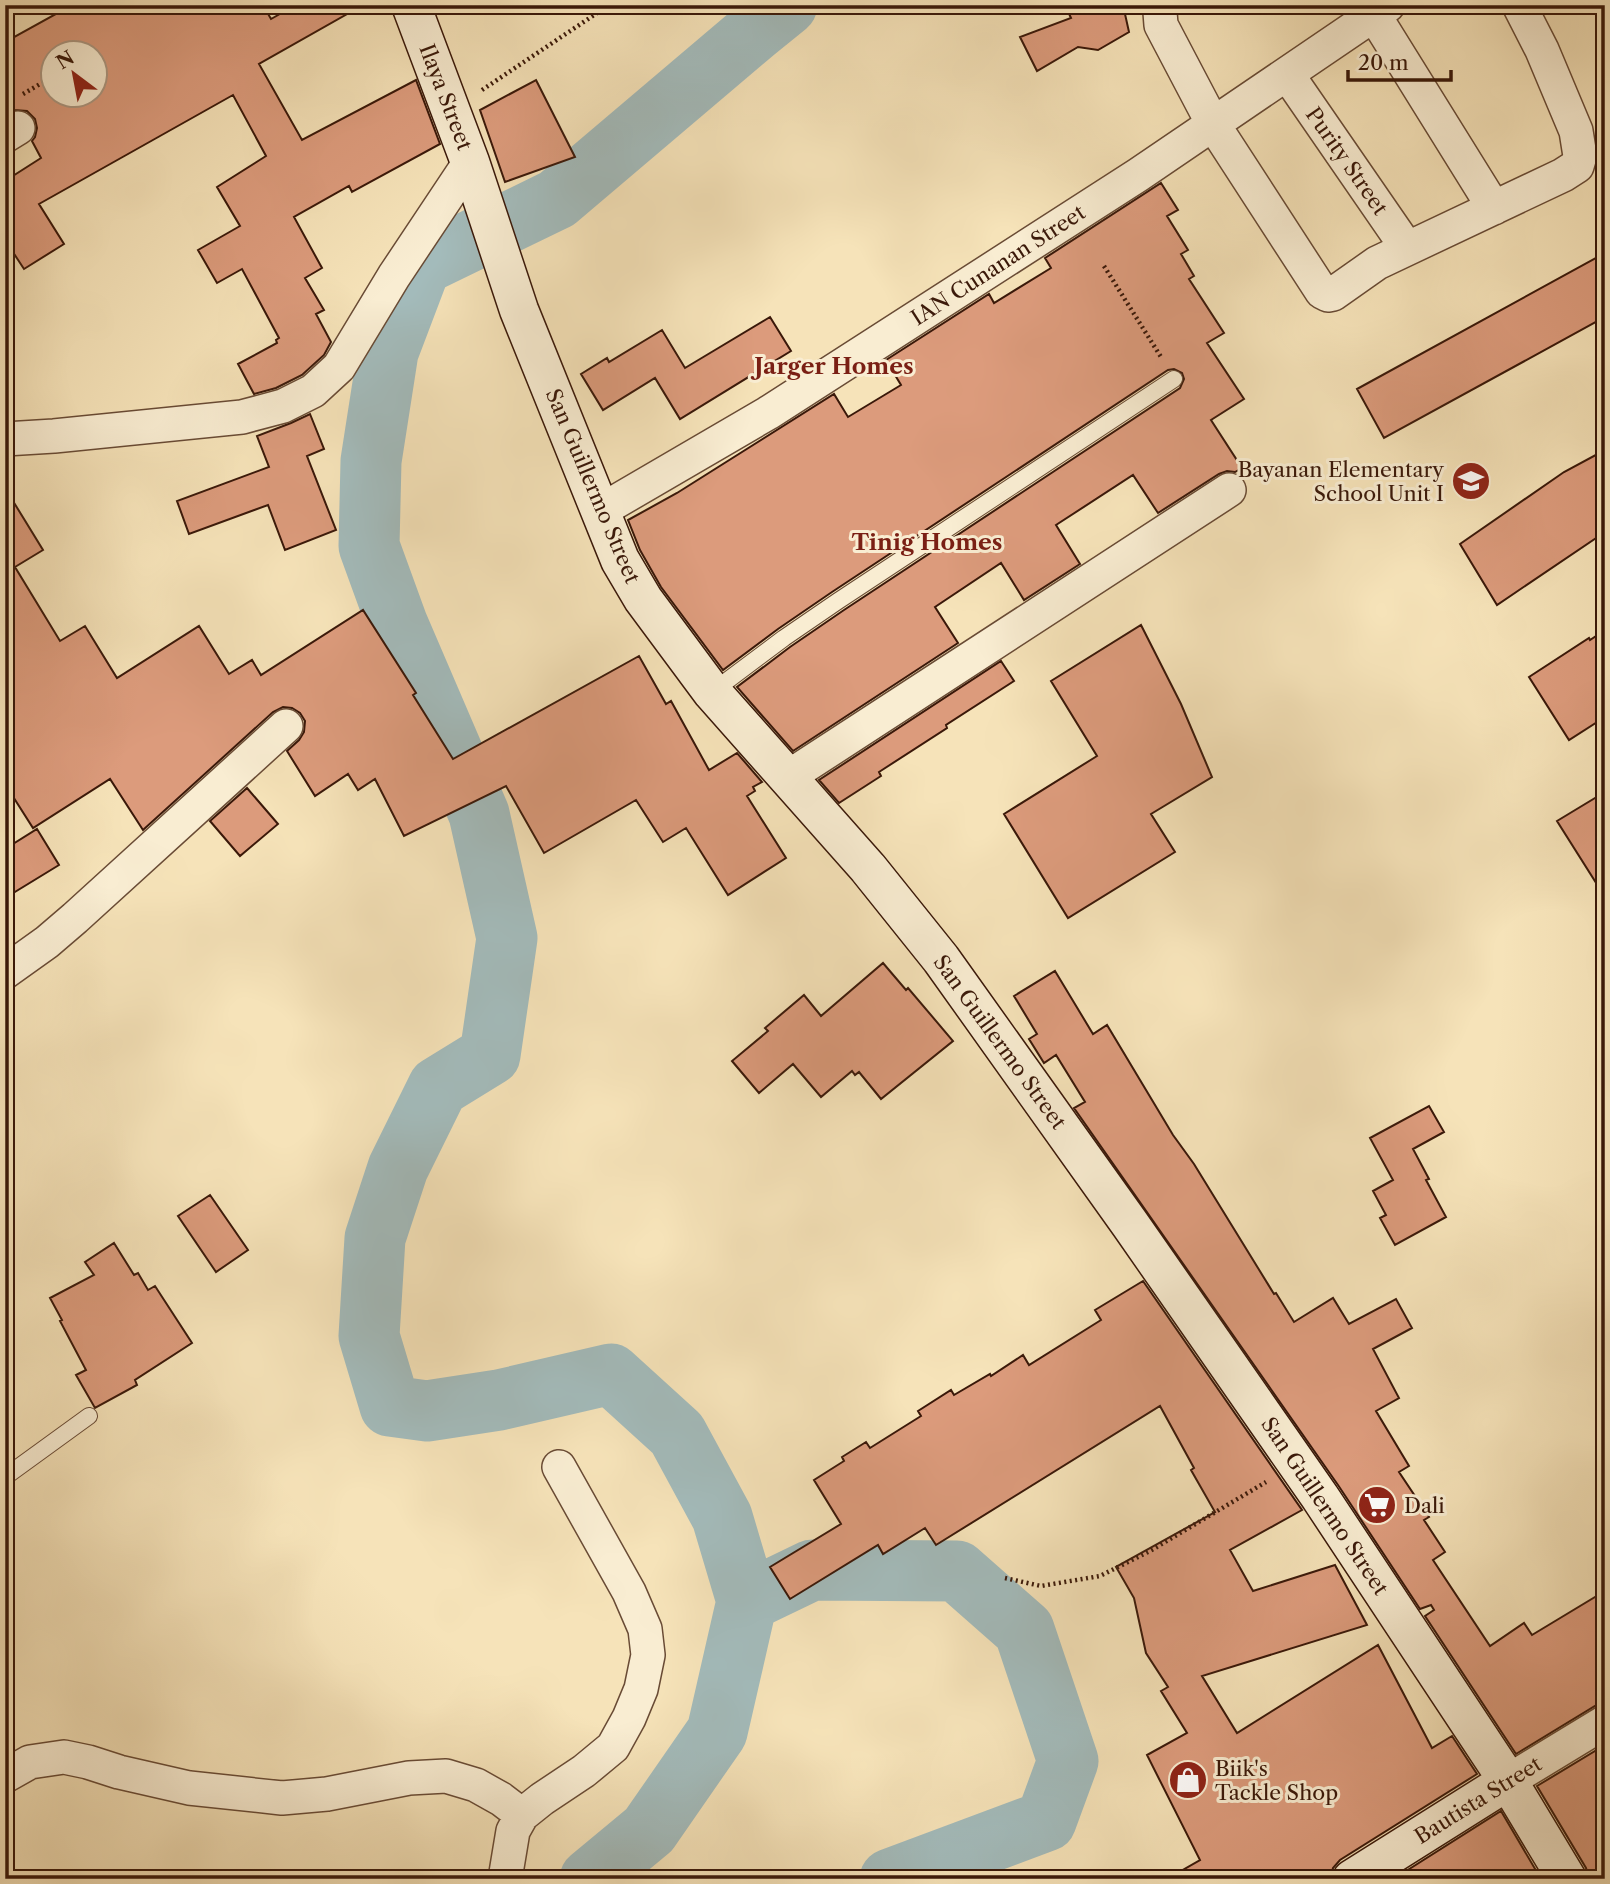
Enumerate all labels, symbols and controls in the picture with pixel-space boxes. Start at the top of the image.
north arrow [38,38,108,108]
scale bar [1348,38,1451,82]
street label: Ilaya Street [414,40,478,154]
text: N [52,46,78,74]
text: 20 m [1358,50,1409,75]
street label: Purity Street [1301,102,1394,220]
street label: IAN Cunanan Street [906,199,1090,331]
district label: Jarger Homes [750,352,914,380]
street label: San Guillermo Street [541,385,646,588]
place label: Bayanan Elementary School Unit I [1238,457,1444,506]
school or university icon: Bayanan Elementary School Unit I [1450,460,1492,502]
district label: Tinig Homes [852,528,1002,556]
street label: San Guillermo Street [928,950,1072,1134]
street label: San Guillermo Street [1256,1412,1394,1600]
supermarket icon: Dali [1356,1484,1398,1526]
place label: Dali [1404,1493,1445,1518]
street label: Bautista Street [1410,1751,1547,1849]
place label: Biik's Tackle Shop [1215,1756,1338,1805]
shop icon: Biik's Tackle Shop [1167,1759,1209,1801]

